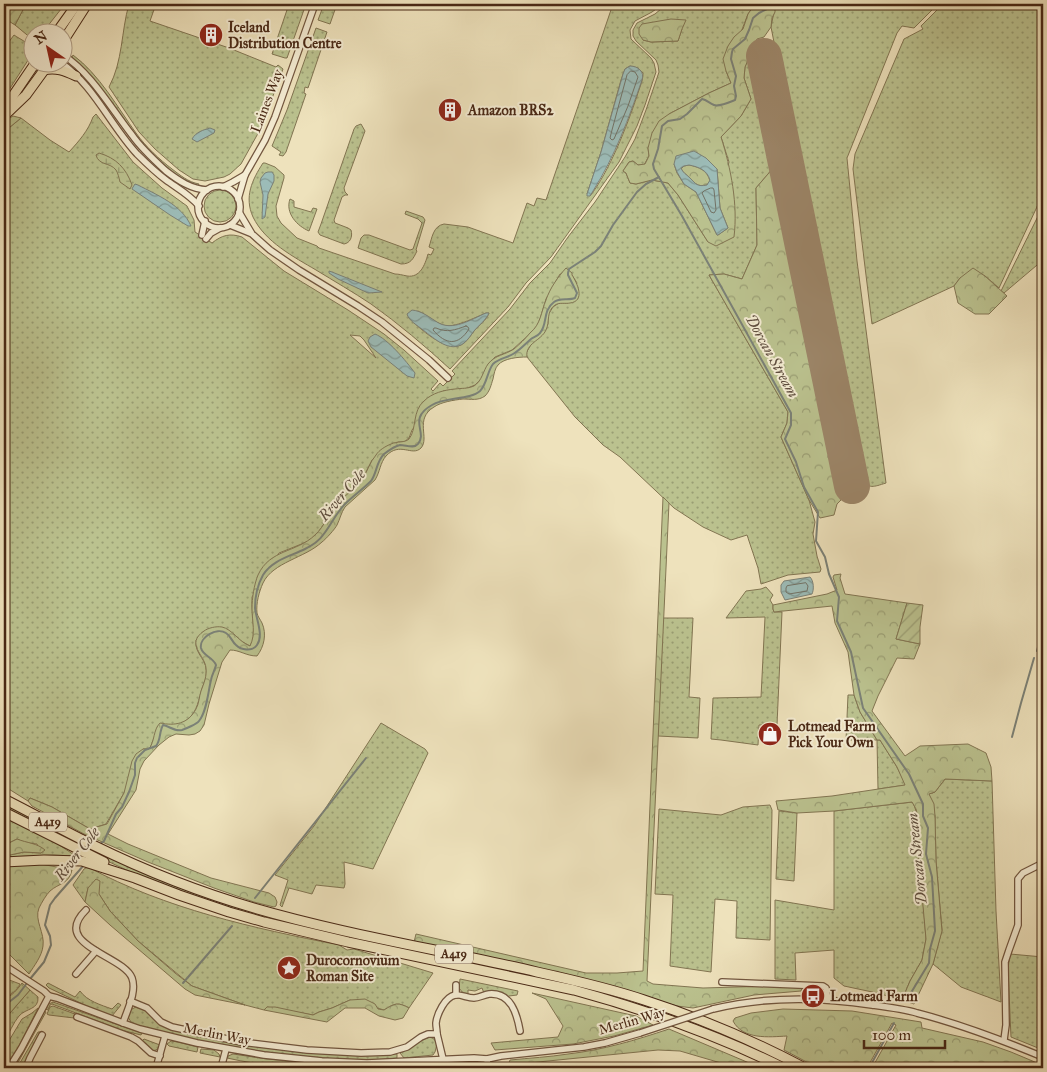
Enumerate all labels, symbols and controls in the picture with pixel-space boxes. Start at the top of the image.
place label: Iceland Distribution Centre [228,19,342,52]
north arrow [22,22,72,72]
building icon: Iceland Distribution Centre [198,22,224,48]
text: N [31,27,51,48]
street label: Laines Way [247,66,287,135]
building icon: Amazon BRS2 [437,97,463,123]
place label: Amazon BRS2 [467,102,554,119]
water label: Dorcan Stream [742,311,802,401]
water label: River Cole [314,465,370,525]
place label: Lotmead Farm Pick Your Own [788,718,876,751]
shop icon: Lotmead Farm Pick Your Own [757,721,783,747]
road number: A419 [29,812,67,832]
water label: Dorcan Stream [903,812,931,906]
water label: River Cole [50,823,104,885]
road number: A419 [435,944,473,964]
place label: Durocornovium Roman Site [306,952,400,985]
place icon: Durocornovium Roman Site [276,955,302,981]
bus stop icon: Lotmead Farm [800,983,826,1009]
place label: Lotmead Farm [830,988,918,1005]
street label: Merlin Way [597,1003,668,1039]
scale bar [864,1017,946,1049]
street label: Merlin Way [182,1019,253,1049]
text: 100 m [872,1026,912,1044]

